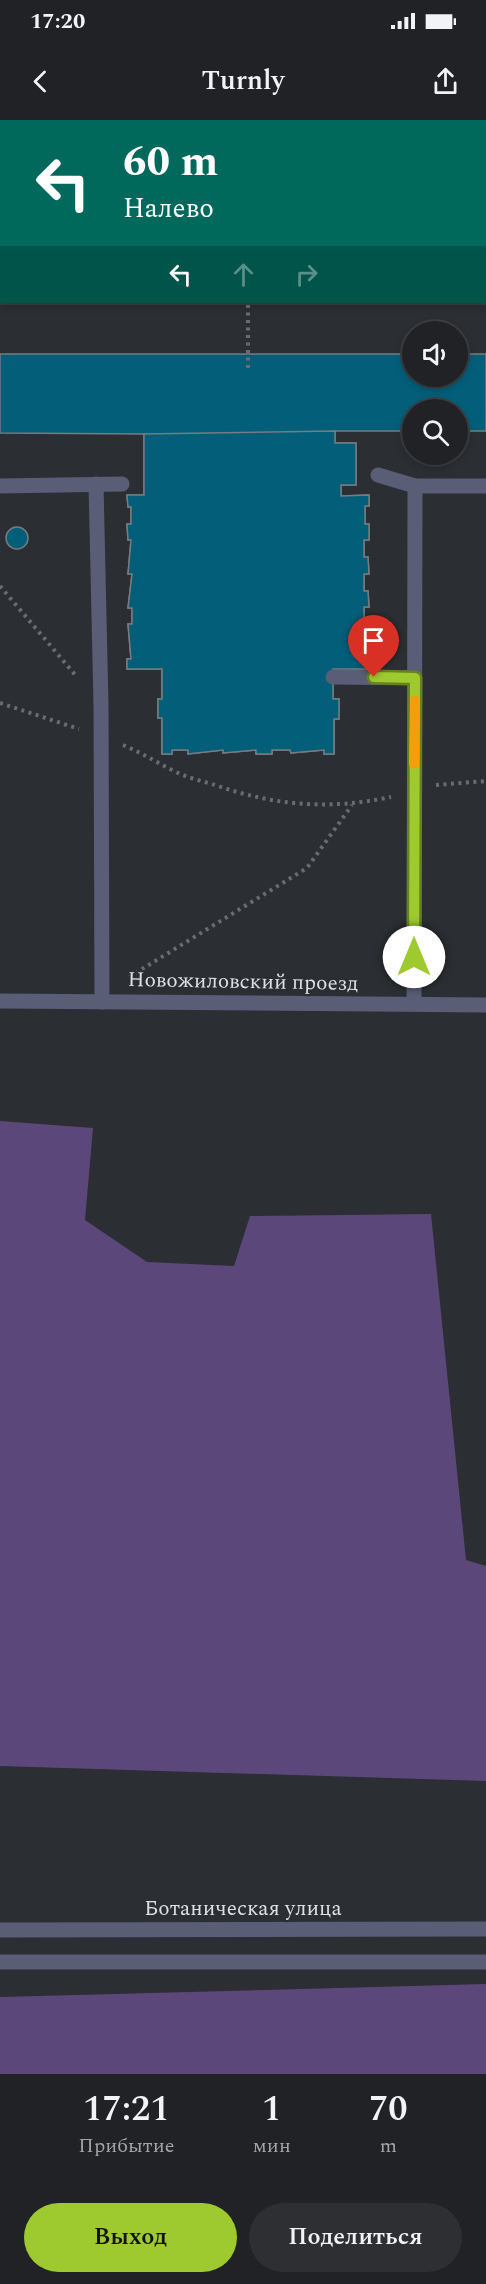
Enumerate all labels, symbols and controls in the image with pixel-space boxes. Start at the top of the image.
text: 17:20 [30,5,85,38]
text: Turnly [202,60,284,102]
icon: back [24,65,57,98]
icon: share [429,65,462,98]
text: 60 m [123,131,218,194]
icon: left [24,144,102,222]
text: Налево [123,188,214,230]
icon: left [164,258,197,291]
icon: ahead [227,258,260,291]
icon: right [290,258,323,291]
map controls [402,321,468,465]
button: sound [402,321,468,387]
button: search [402,399,468,465]
pin [348,615,399,677]
icon: arrive [357,624,390,657]
position arrow [382,925,446,989]
street label: Новожиловский проезд [127,964,359,1000]
street label: Ботаническая улица [144,1893,342,1925]
text: 17:21 [83,2082,170,2137]
text: 1 [262,2082,281,2137]
text: 70 [369,2082,408,2137]
text: Прибытие [78,2131,174,2161]
text: мин [253,2131,291,2161]
text: m [380,2131,397,2161]
button: Выход [24,2203,237,2272]
button: Поделиться [249,2203,462,2272]

